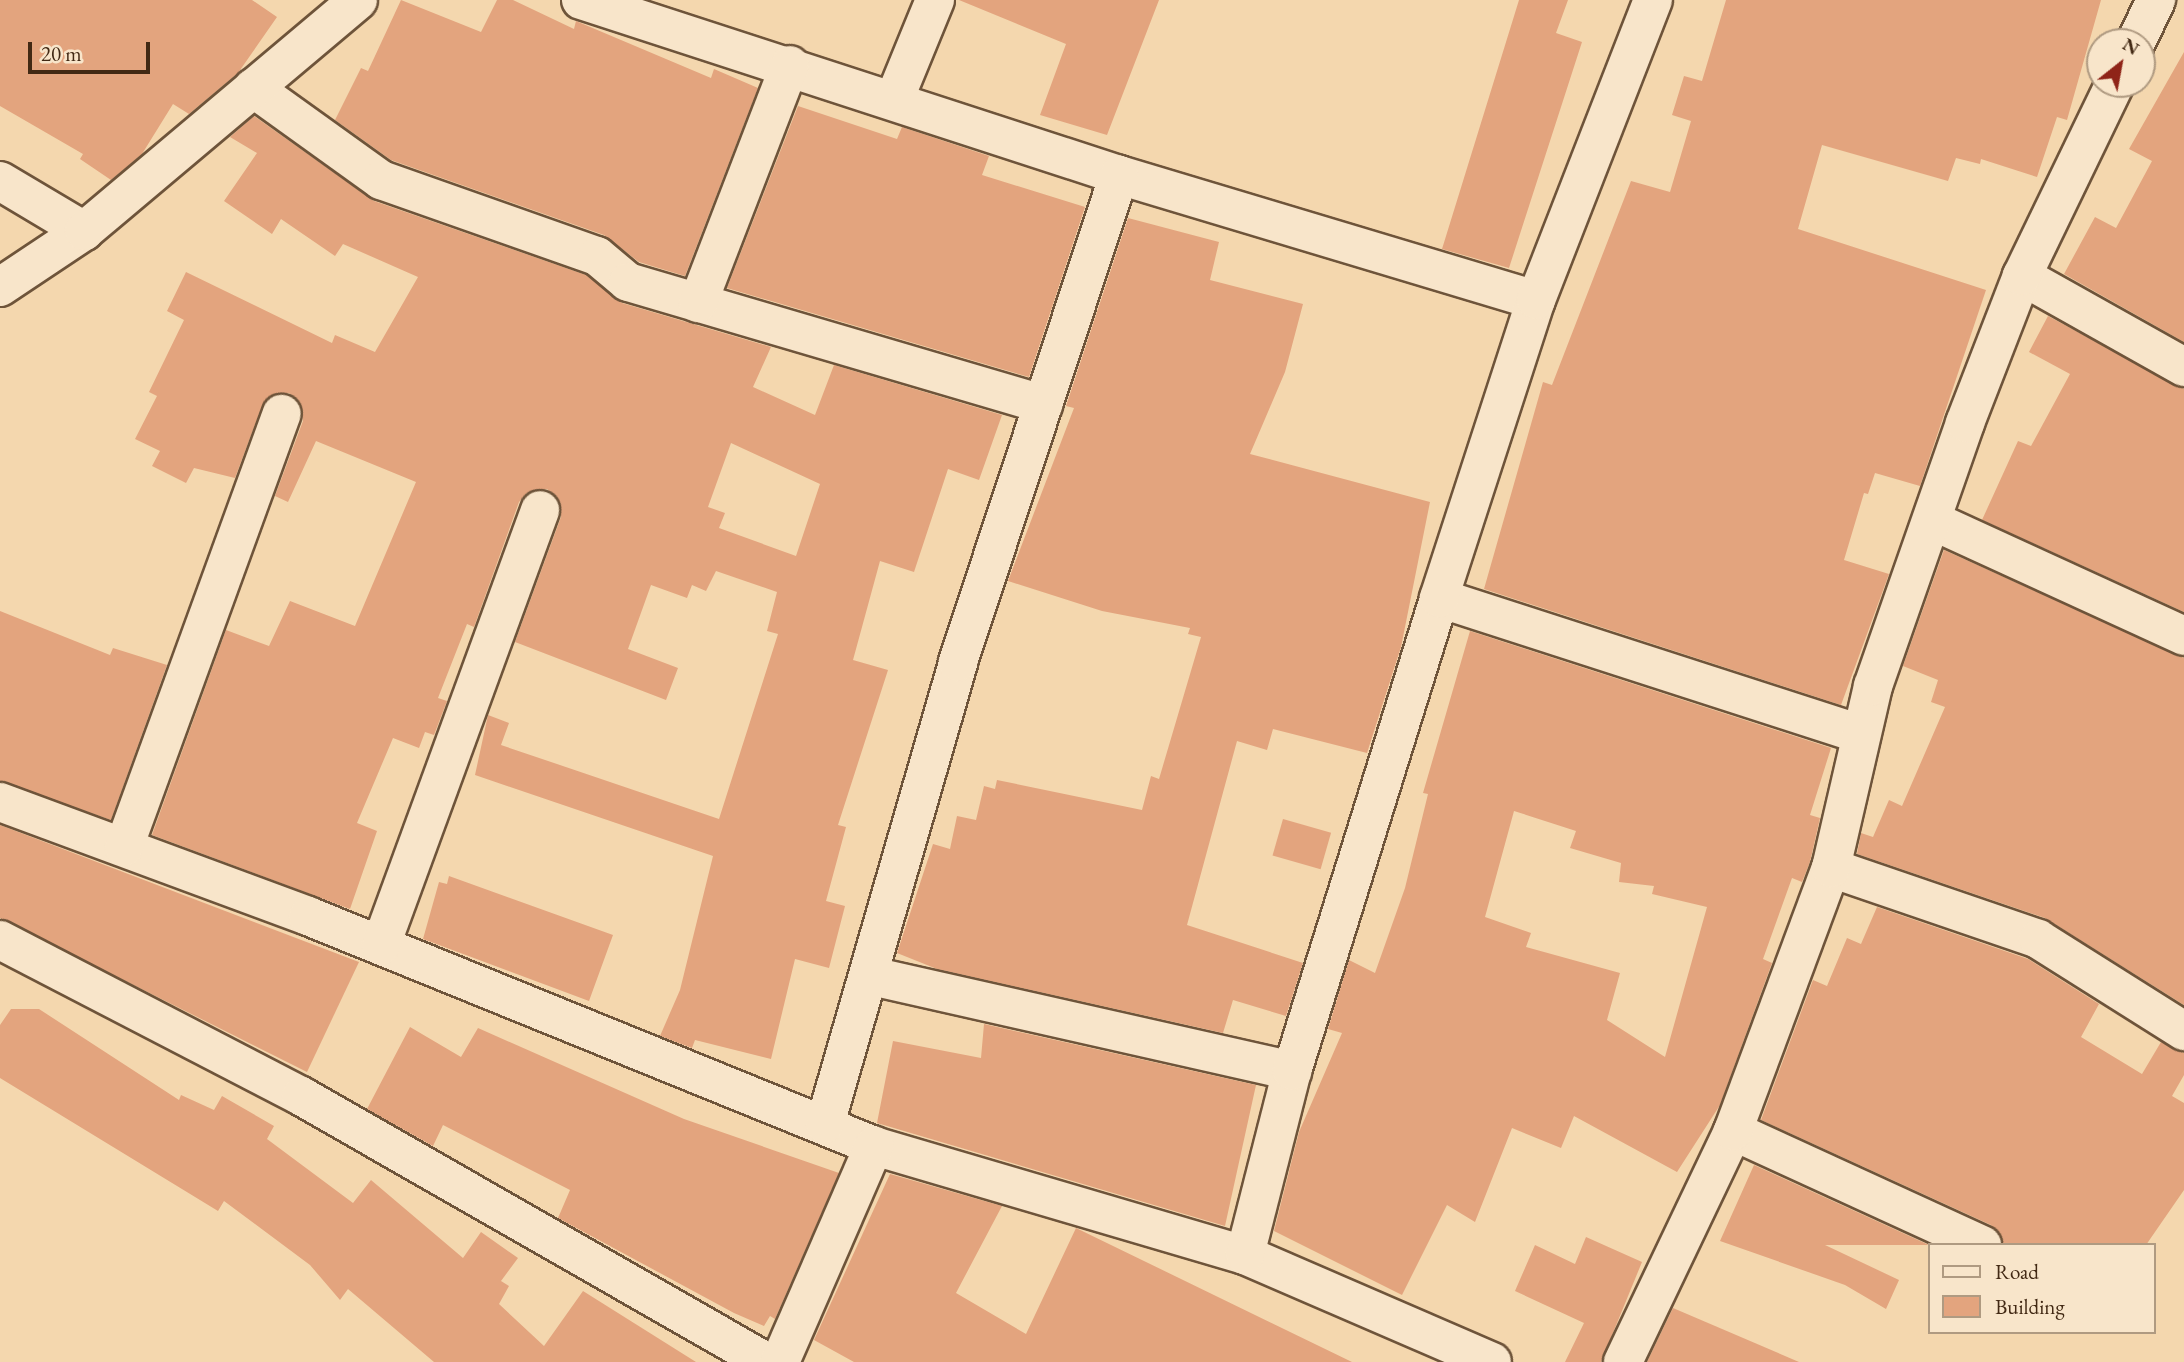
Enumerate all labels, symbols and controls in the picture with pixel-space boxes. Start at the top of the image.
scale bar [32,28,154,72]
north arrow [2086,28,2156,98]
text: N [2118,32,2144,61]
text: 20 m [41,40,82,67]
legend [1928,1243,2156,1334]
text: Road [1995,1258,2039,1285]
text: Building [1995,1293,2065,1320]

